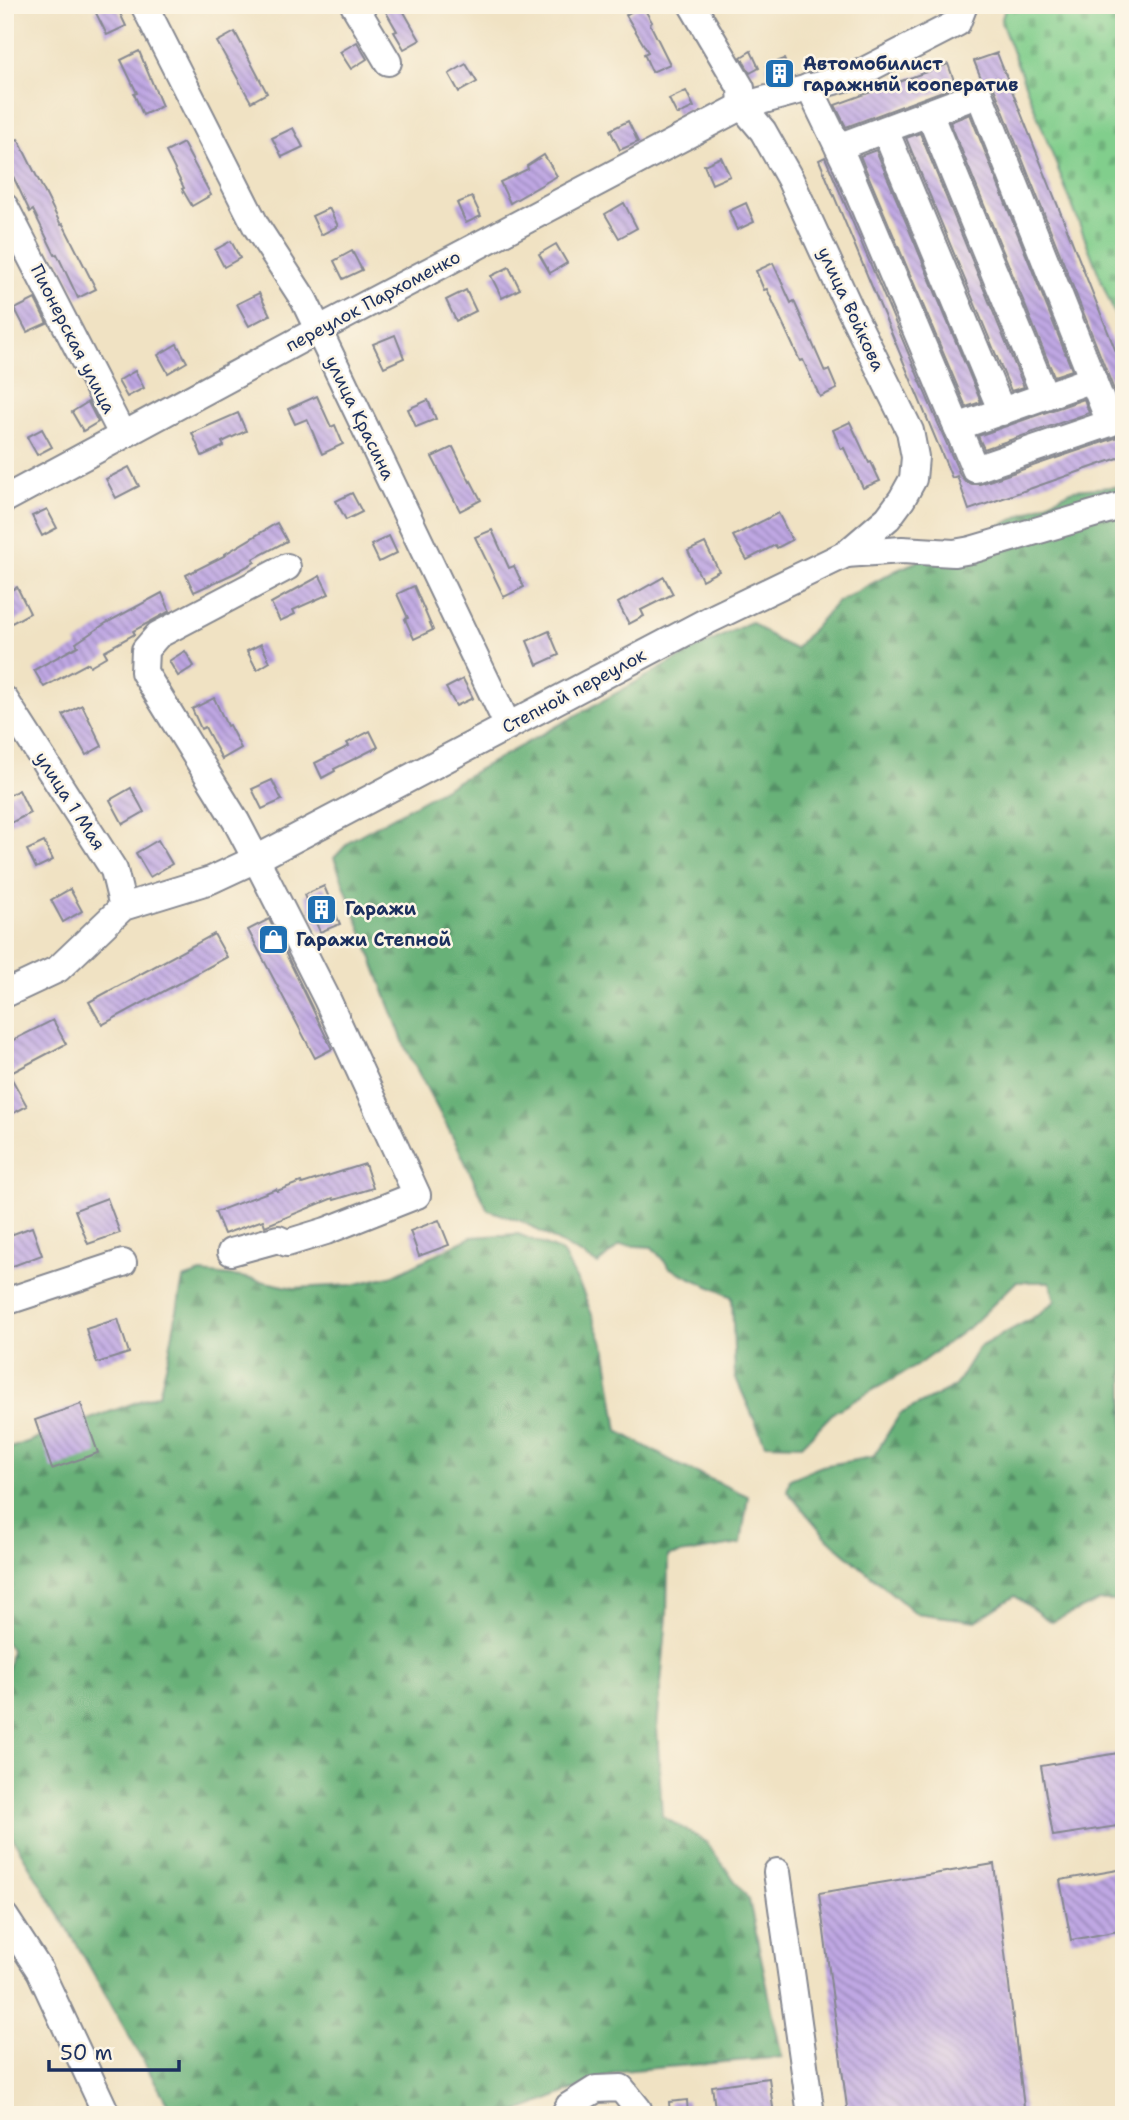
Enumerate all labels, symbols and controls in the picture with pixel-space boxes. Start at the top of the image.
place label: Автомобилист гаражный кооператив [803,52,1018,97]
building icon: Автомобилист гаражный кооператив [763,57,797,91]
street label: улица Войкова [812,243,890,375]
street label: переулок Пархоменко [281,245,465,357]
street label: Пионерская улица [25,260,121,418]
street label: улица Красина [320,352,400,484]
street label: Степной переулок [498,643,650,739]
street label: улица 1 Мая [29,747,111,855]
building icon: Гаражи [305,892,339,926]
place label: Гаражи [345,897,417,921]
shop icon: Гаражи Степной [256,923,290,957]
place label: Гаражи Степной [296,928,452,952]
scale bar [49,2029,178,2073]
text: 50 m [60,2039,113,2067]

